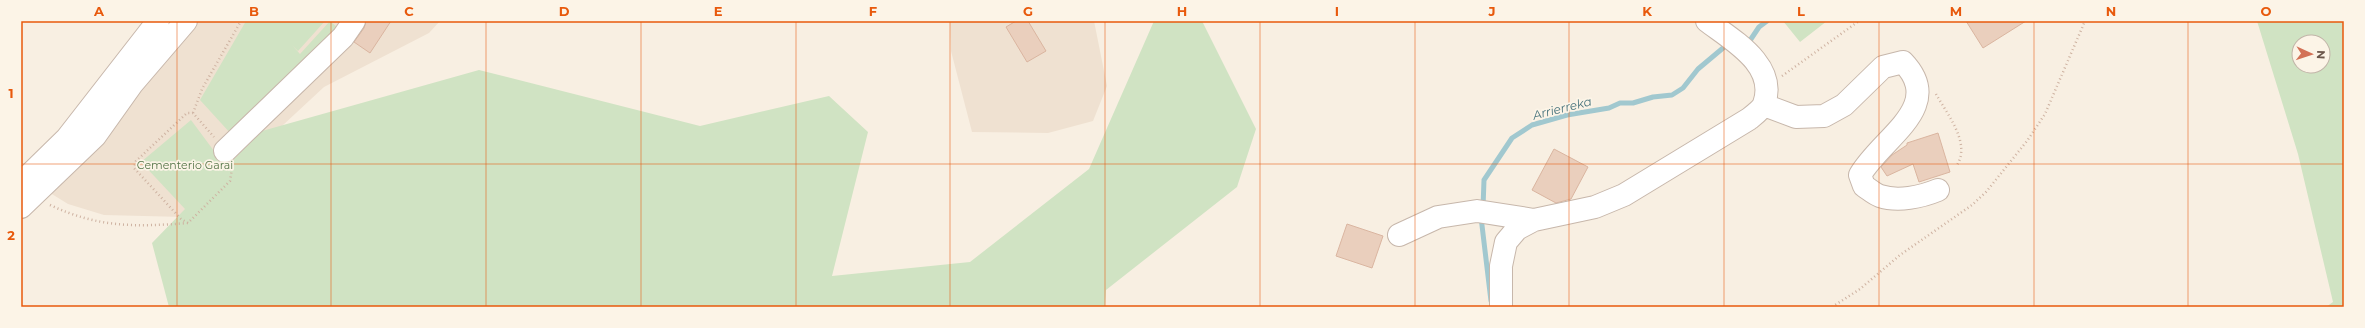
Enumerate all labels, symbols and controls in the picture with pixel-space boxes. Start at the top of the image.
text: A [93,3,105,19]
text: B [249,3,259,19]
text: C [404,3,414,19]
text: D [559,3,570,19]
text: E [714,3,723,19]
text: F [869,3,877,19]
text: G [1023,3,1033,19]
text: H [1177,3,1187,19]
text: I [1335,3,1339,19]
text: J [1487,3,1496,19]
text: K [1642,3,1652,19]
text: L [1797,3,1805,19]
text: M [1950,3,1962,19]
text: N [2106,3,2116,19]
text: O [2261,3,2272,19]
north arrow [2291,34,2331,74]
text: N [2314,50,2328,59]
text: 1 [8,85,14,101]
water label: Arrierreka [1530,93,1593,123]
park label: Cementerio Garai [137,158,233,172]
text: 2 [7,227,15,243]

